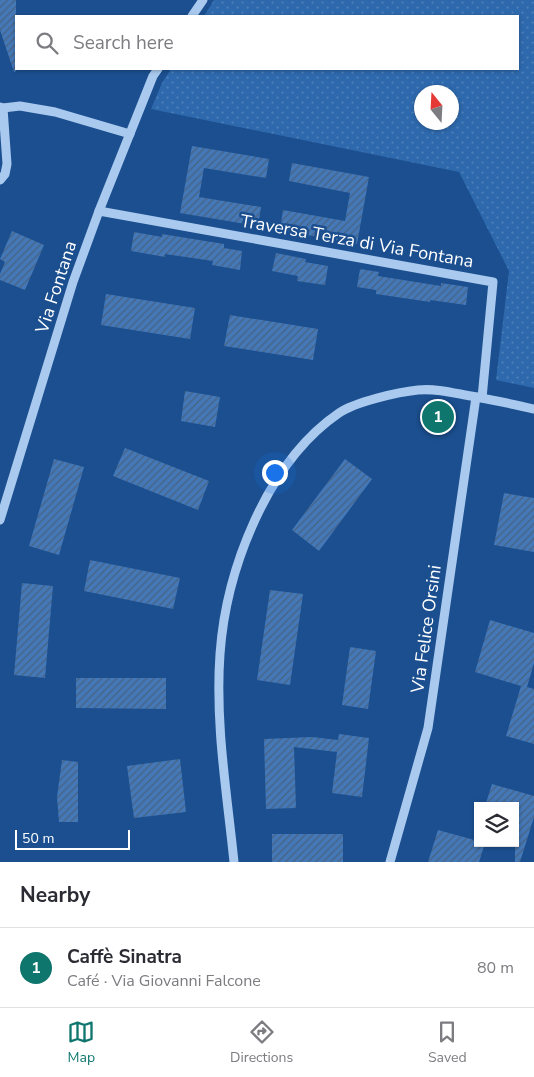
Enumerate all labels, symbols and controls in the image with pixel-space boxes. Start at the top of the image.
search box [15,15,519,70]
icon: search [33,29,61,57]
text: Search here [73,30,174,56]
north arrow [414,85,459,130]
street label: Traversa Terza di Via Fontana [238,209,476,273]
street label: Via Fontana [29,238,82,337]
pin: 1 [422,398,454,436]
your location [262,460,288,486]
street label: Via Felice Orsini [405,563,447,696]
map controls [474,802,519,847]
button: layers [474,802,519,847]
scale bar [15,827,130,850]
text: 50 m [22,829,54,848]
text: Nearby [20,881,90,909]
text: Caffè Sinatra [67,944,182,970]
text: 1 [31,957,41,979]
text: 80 m [477,957,514,979]
text: Café · Via Giovanni Falcone [67,970,261,992]
tab: Map [67,1018,95,1067]
tab: Directions [230,1018,293,1067]
tab: Saved [428,1018,467,1067]

